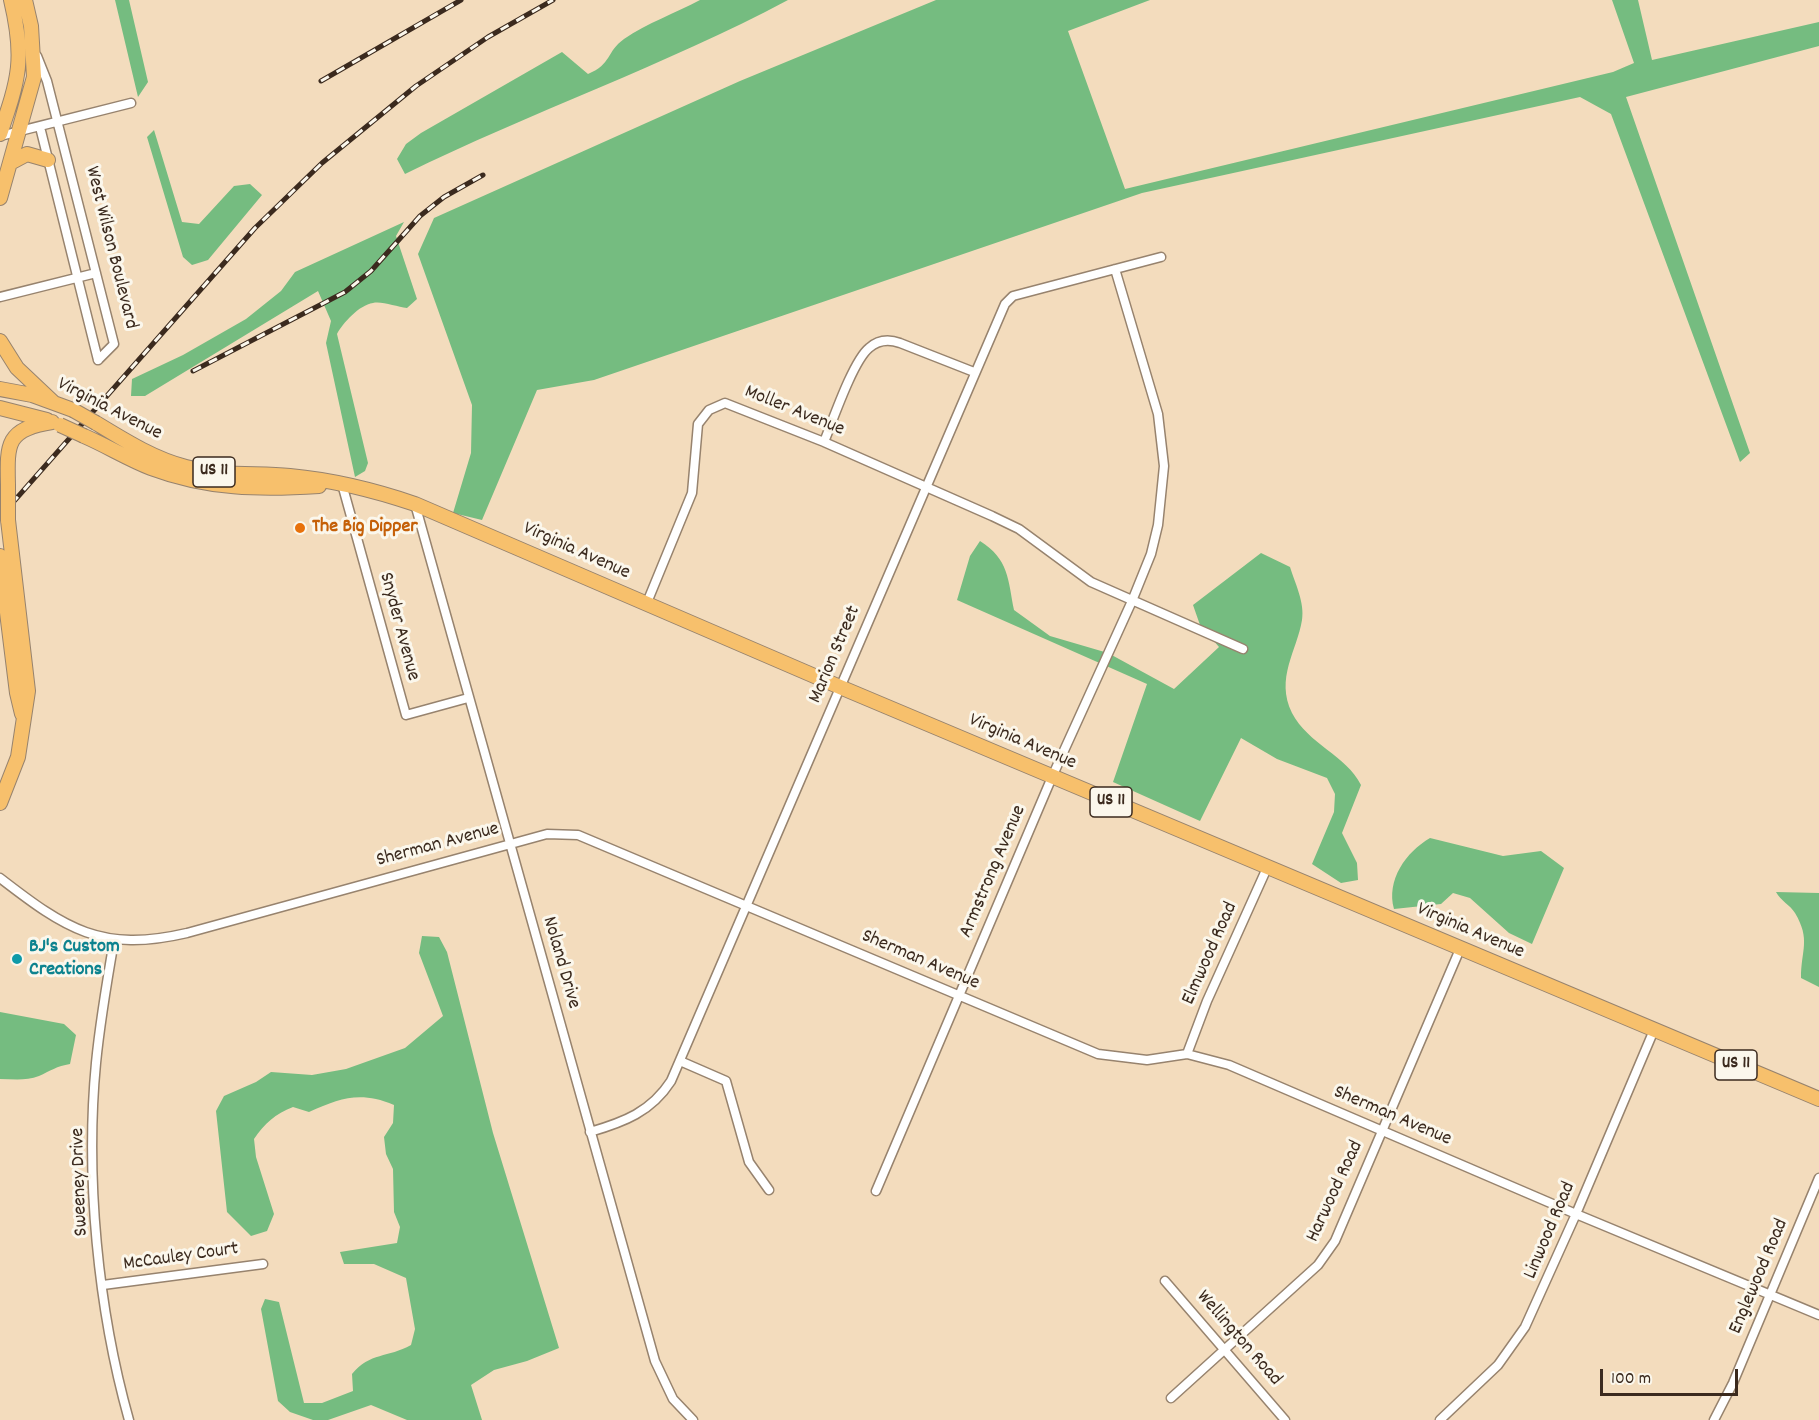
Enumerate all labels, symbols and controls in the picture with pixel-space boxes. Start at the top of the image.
street label: West Wilson Boulevard [78,164,142,332]
street label: Virginia Avenue [52,373,166,447]
street label: Moller Avenue [741,381,847,443]
road number: US 11 [193,457,235,487]
place label: The Big Dipper [312,516,418,540]
street label: Virginia Avenue [519,518,633,586]
marker: The Big Dipper [293,521,307,535]
street label: Snyder Avenue [372,570,424,684]
street label: Marion Street [805,603,867,707]
street label: Virginia Avenue [965,710,1079,776]
road number: US 11 [1090,787,1132,817]
street label: Armstrong Avenue [955,802,1033,942]
street label: Sherman Avenue [374,818,502,874]
street label: Elmwood Road [1178,899,1244,1009]
street label: Virginia Avenue [1413,899,1527,965]
street label: Noland Drive [535,914,585,1012]
street label: Sherman Avenue [857,925,983,997]
place label: BJ's Custom Creations [29,936,120,983]
marker: BJ's Custom Creations [10,952,24,966]
road number: US 11 [1715,1050,1757,1080]
street label: Sherman Avenue [1329,1081,1455,1153]
street label: Sweeney Drive [67,1127,95,1237]
street label: Harwood Road [1302,1137,1370,1247]
street label: Linwood Road [1520,1179,1582,1283]
street label: Englewood Road [1725,1216,1795,1338]
street label: McCauley Court [122,1238,240,1278]
street label: Wellington Road [1190,1286,1286,1392]
scale bar [1603,1357,1741,1395]
text: 100 m [1611,1367,1651,1392]

